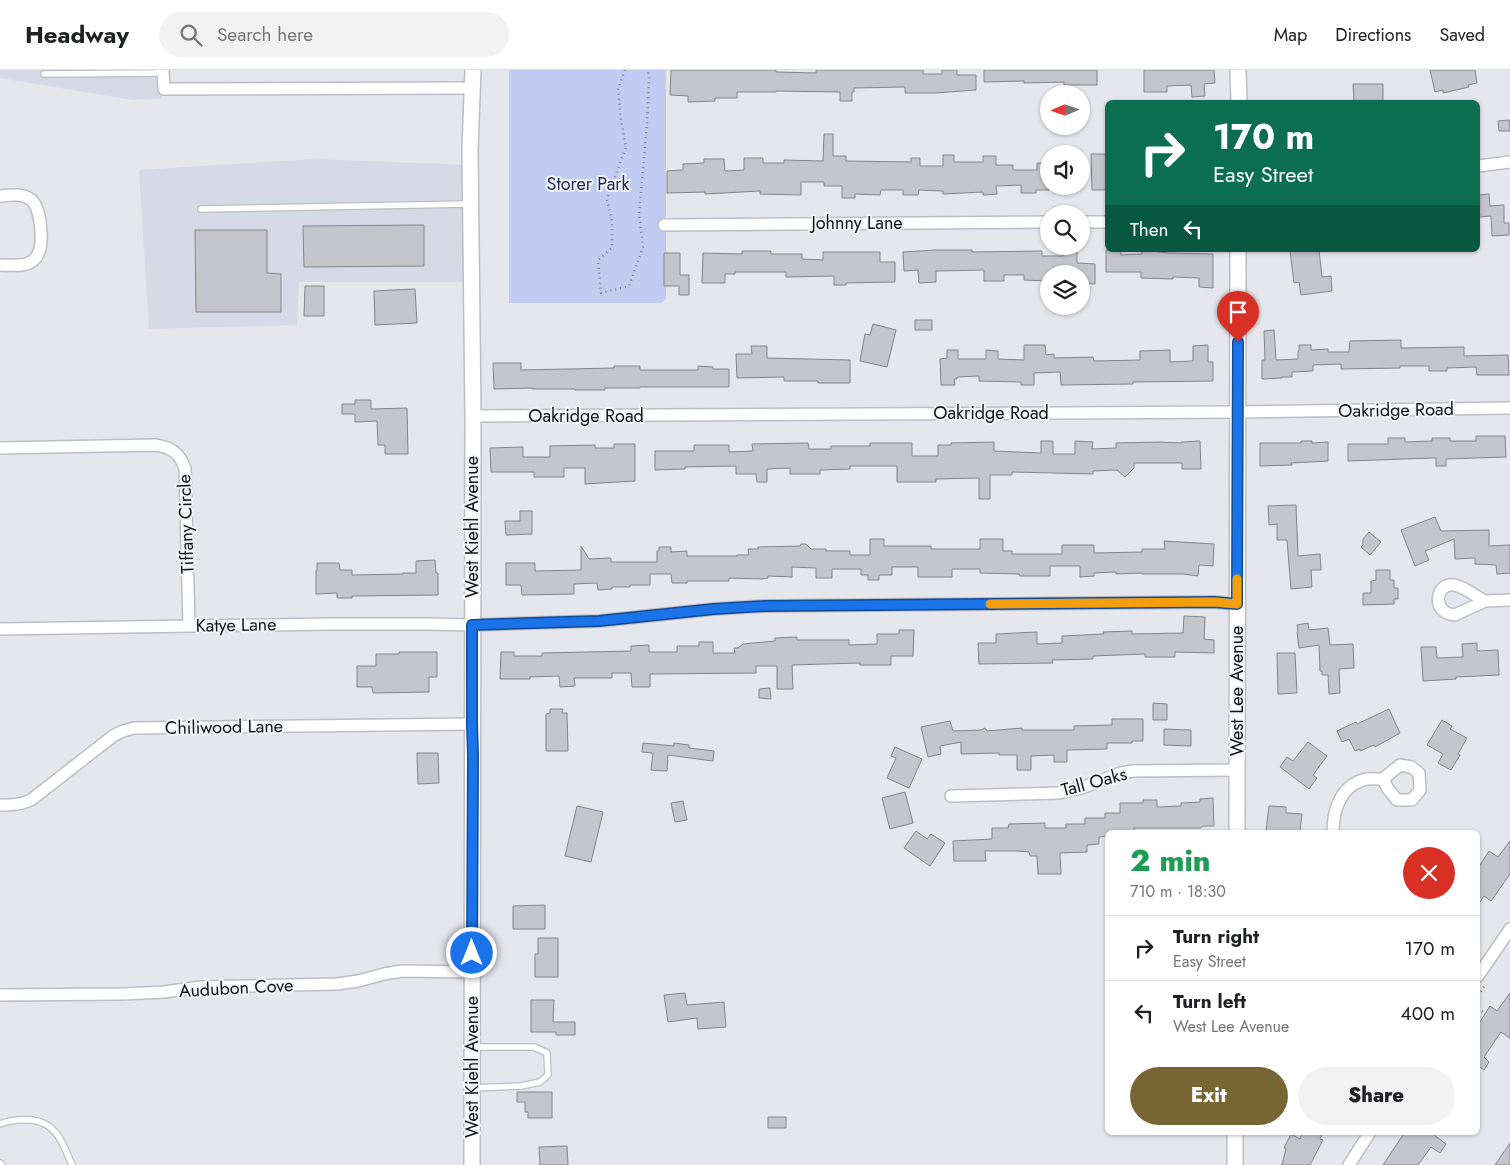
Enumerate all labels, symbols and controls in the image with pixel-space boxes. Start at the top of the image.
search box [159,12,509,57]
text: Headway [25,17,129,52]
icon: search [177,21,205,49]
text: Search here [217,21,313,48]
text: Map [1274,22,1307,48]
text: Directions [1335,22,1411,48]
text: Saved [1439,22,1485,48]
north arrow [1040,85,1090,135]
map controls [1040,85,1090,315]
text: 170 m [1213,112,1314,162]
icon: right [1130,120,1195,185]
button: sound [1040,145,1090,195]
text: Easy Street [1213,158,1313,190]
park label: Storer Park [547,171,629,197]
button: search [1040,205,1090,255]
street label: Johnny Lane [809,210,903,236]
icon: left [1179,215,1207,243]
text: Then [1130,216,1169,243]
button: layers [1040,265,1090,315]
pin [1217,291,1259,342]
icon: arrive [1224,298,1252,326]
street label: Oakridge Road [1338,396,1454,424]
street label: Oakridge Road [933,400,1049,426]
street label: Oakridge Road [528,403,644,429]
street label: West Kiehl Avenue [459,456,485,598]
street label: Tiffany Circle [171,474,201,574]
street label: Katye Lane [195,611,277,639]
street label: West Lee Avenue [1224,626,1250,756]
street label: Chiliwood Lane [165,713,283,741]
street label: Tall Oaks [1058,761,1130,803]
text: 2 min [1130,839,1211,882]
button: close [1403,847,1455,899]
text: 710 m · 18:30 [1130,880,1226,903]
text: Turn right [1173,923,1259,950]
position arrow [445,926,497,978]
icon: right [1130,934,1158,962]
text: 170 m [1405,935,1455,962]
text: Easy Street [1173,950,1246,973]
street label: Audubon Cove [178,972,294,1004]
text: Turn left [1173,988,1246,1015]
street label: West Kiehl Avenue [459,996,485,1138]
icon: left [1130,999,1158,1027]
text: 400 m [1401,1000,1455,1027]
text: West Lee Avenue [1173,1015,1289,1038]
button: Exit [1130,1067,1288,1125]
button: Share [1298,1067,1455,1125]

